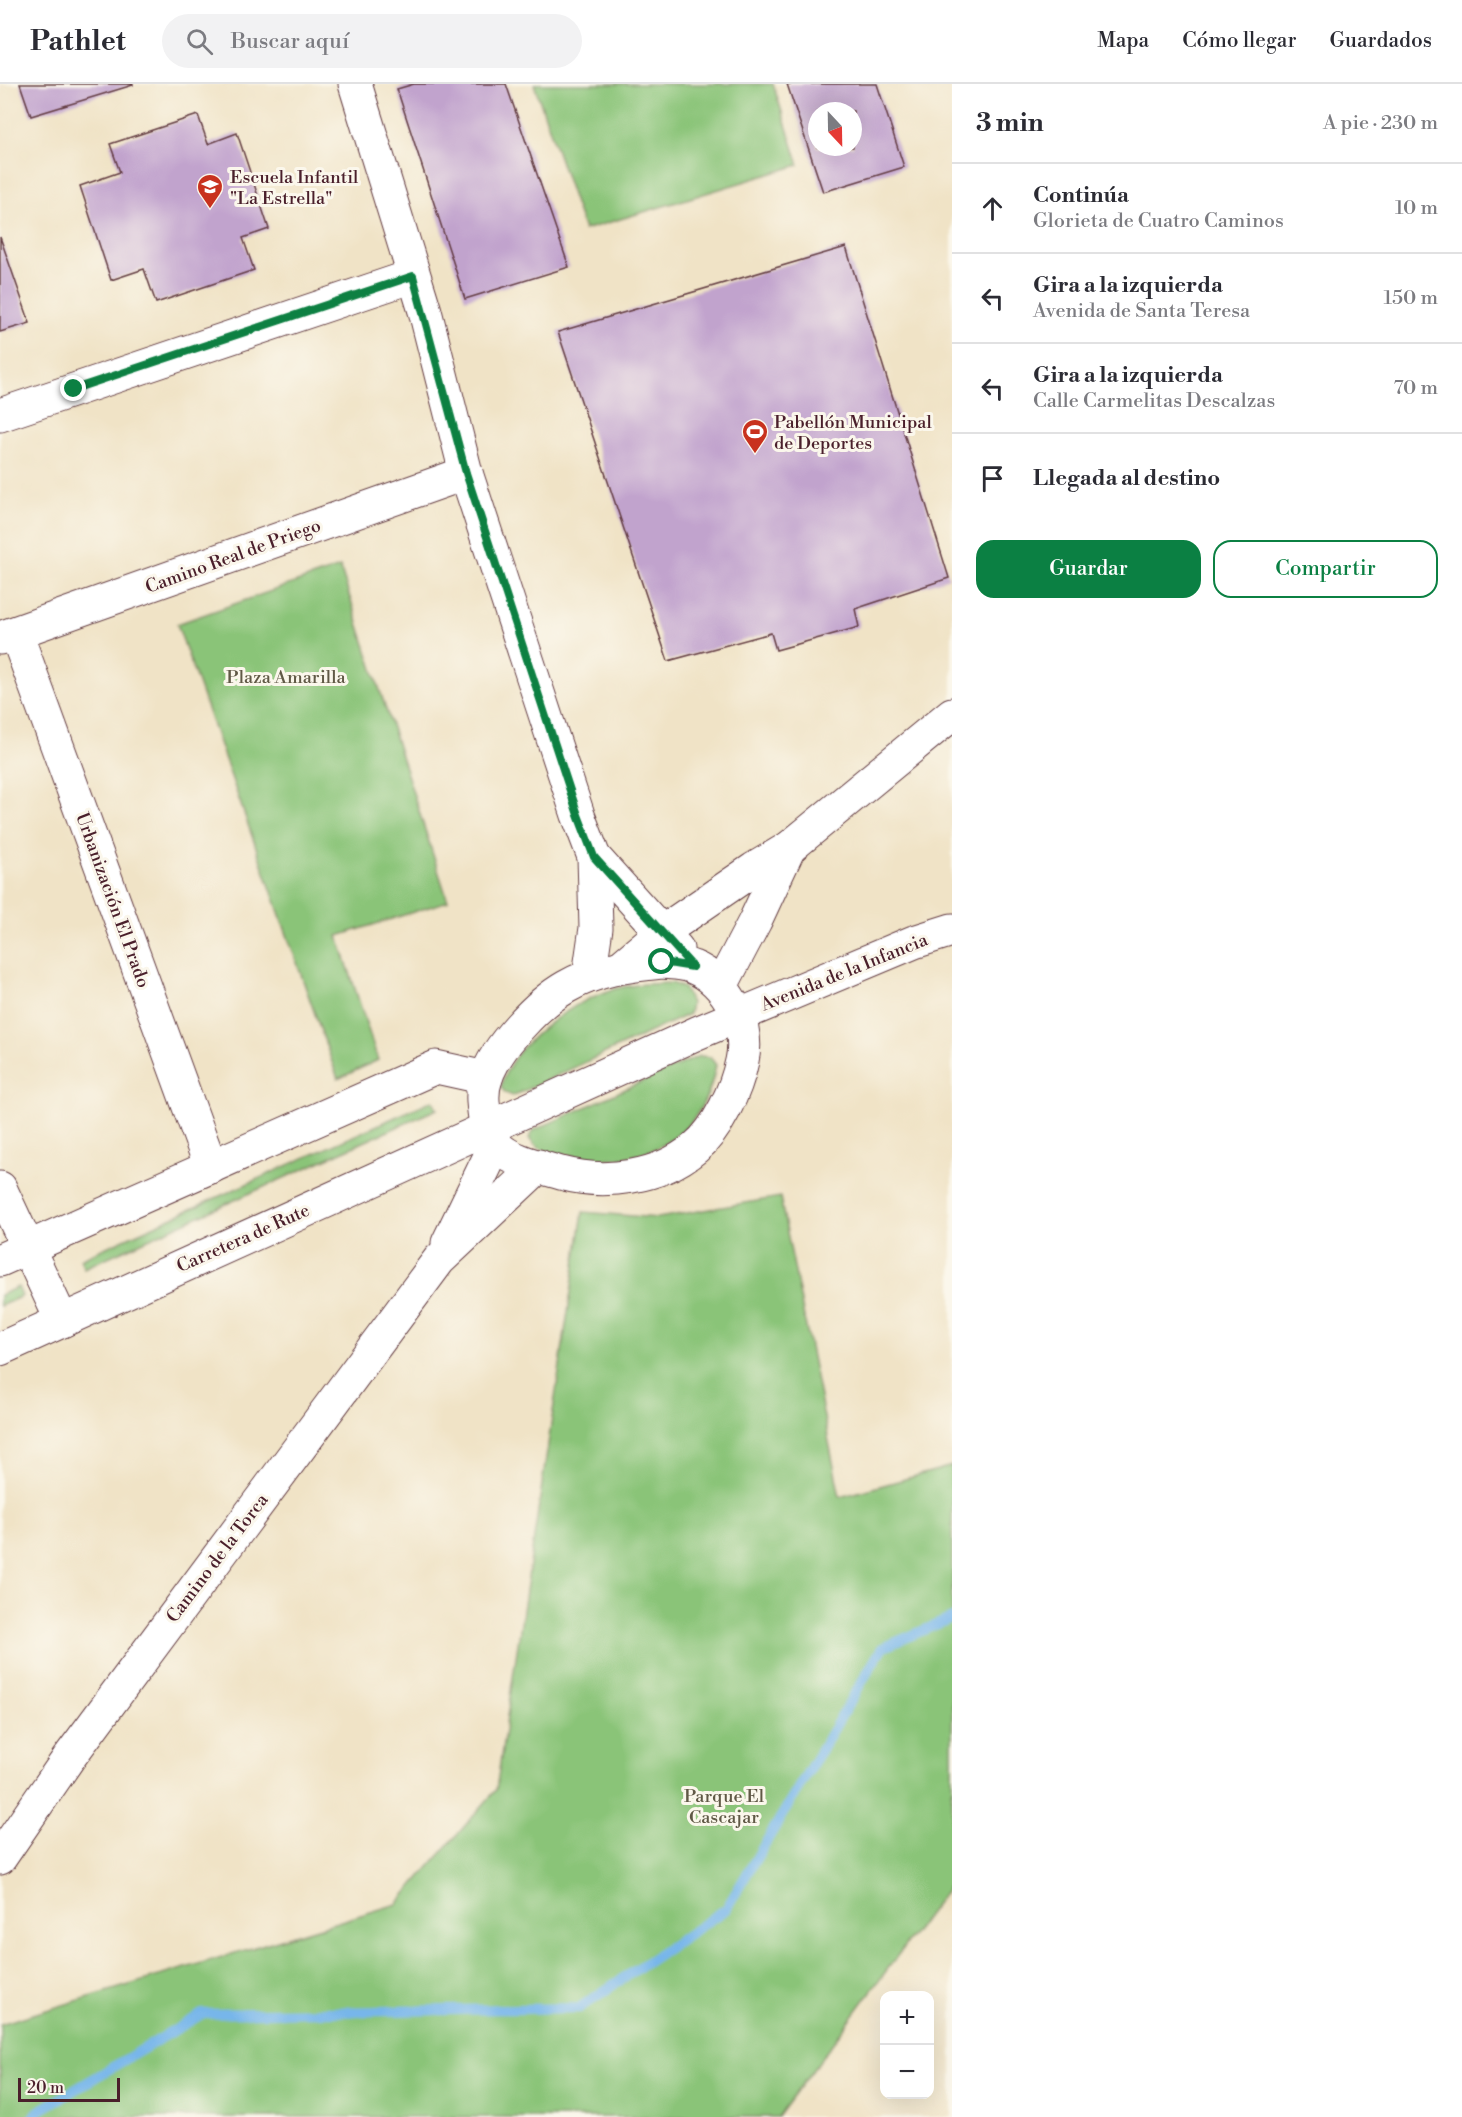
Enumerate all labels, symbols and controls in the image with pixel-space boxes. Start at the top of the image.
search box [162,14,582,68]
text: Pathlet [30,24,126,59]
icon: search [183,25,216,58]
text: Buscar aquí [231,28,349,55]
text: Mapa [1097,28,1149,54]
text: Cómo llegar [1182,28,1297,54]
text: Guardados [1330,28,1432,54]
north arrow [808,102,862,156]
text: 3 min [976,107,1044,139]
text: A pie · 230 m [1323,111,1438,136]
place label: Escuela Infantil "La Estrella" [230,166,359,210]
school or university icon: Escuela Infantil "La Estrella" [195,172,225,210]
text: Continúa [1033,182,1129,209]
icon: ahead [976,192,1009,225]
text: 10 m [1395,196,1438,221]
text: Glorieta de Cuatro Caminos [1033,209,1284,234]
text: Gira a la izquierda [1033,272,1223,299]
icon: left [976,282,1009,315]
text: 150 m [1383,286,1438,311]
text: Avenida de Santa Teresa [1033,299,1250,324]
text: Gira a la izquierda [1033,362,1223,389]
icon: left [976,372,1009,405]
route end [60,375,86,401]
text: 70 m [1394,376,1438,401]
text: Calle Carmelitas Descalzas [1033,389,1275,414]
place label: Pabellón Municipal de Deportes [774,411,932,455]
sports icon: Pabellón Municipal de Deportes [740,417,770,455]
icon: arrive [976,462,1009,495]
text: Llegada al destino [1033,465,1220,492]
street label: Camino Real de Priego [142,514,324,599]
button: Guardar [976,540,1201,598]
button: Compartir [1213,540,1438,598]
park label: Plaza Amarilla [226,666,347,689]
street label: Urbanización El Prado [70,809,155,991]
street label: Avenida de la Infancia [756,928,932,1017]
route start [648,948,674,974]
street label: Carretera de Rute [173,1199,313,1278]
street label: Camino de la Torca [161,1488,274,1627]
park label: Parque El Cascajar [684,1785,765,1829]
map controls [880,1991,934,2099]
button: + [880,1991,934,2045]
button: − [880,2045,934,2099]
scale bar [18,2075,120,2102]
text: 20 m [27,2078,64,2098]

